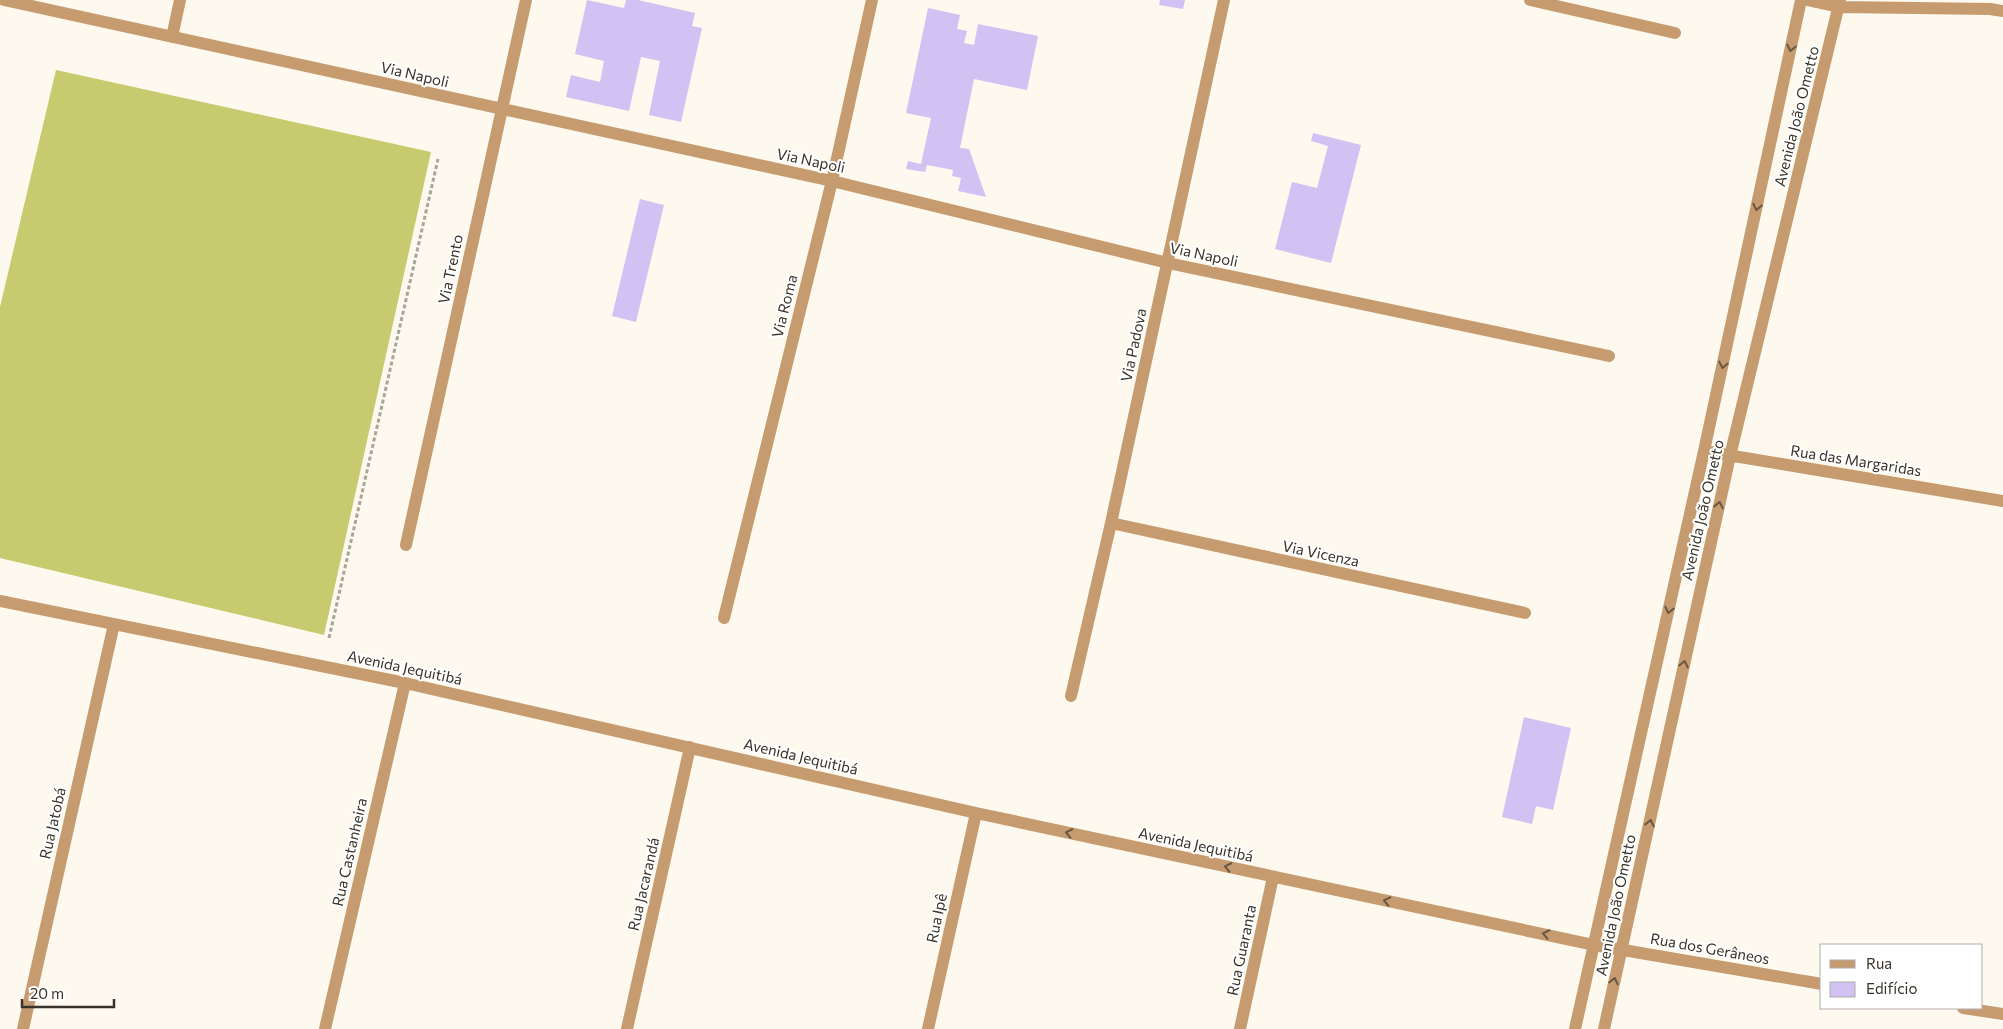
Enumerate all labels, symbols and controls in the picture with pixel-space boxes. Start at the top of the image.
one-way arrow [1786,43,1796,52]
street label: Avenida João Ometto [1770,44,1822,188]
street label: Via Napoli [379,57,451,91]
street label: Via Napoli [775,144,847,176]
one-way arrow [1752,202,1762,211]
street label: Via Trento [434,233,466,305]
street label: Via Napoli [1168,238,1240,270]
street label: Via Roma [767,273,801,339]
street label: Via Padova [1116,307,1150,383]
one-way arrow [1718,361,1728,370]
street label: Avenida João Ometto [1677,438,1727,582]
street label: Rua das Margaridas [1789,441,1923,479]
one-way arrow [1714,501,1724,510]
street label: Via Vicenza [1281,536,1361,570]
one-way arrow [1664,605,1675,614]
street label: Avenida Jequitibá [346,646,464,688]
one-way arrow [1679,660,1689,669]
street label: Avenida Jequitibá [742,734,860,778]
street label: Rua Jatobá [35,785,69,861]
street label: Rua Castanheira [328,796,370,908]
one-way arrow [1644,818,1654,827]
street label: Avenida Jequitibá [1137,823,1255,865]
one-way arrow [1065,828,1074,839]
street label: Avenida João Ometto [1591,833,1639,977]
street label: Rua Jacarandá [624,836,662,932]
one-way arrow [1224,862,1233,873]
street label: Rua Ipê [922,892,950,944]
one-way arrow [1383,896,1392,907]
street label: Rua Guaranta [1223,903,1259,997]
street label: Rua dos Gerâneos [1649,929,1771,967]
one-way arrow [1542,930,1551,940]
legend [1820,944,1983,1009]
text: Rua [1866,954,1892,972]
scale bar [22,976,115,1008]
one-way arrow [1609,977,1619,986]
text: Edifício [1866,979,1917,997]
text: 20 m [30,984,64,1002]

